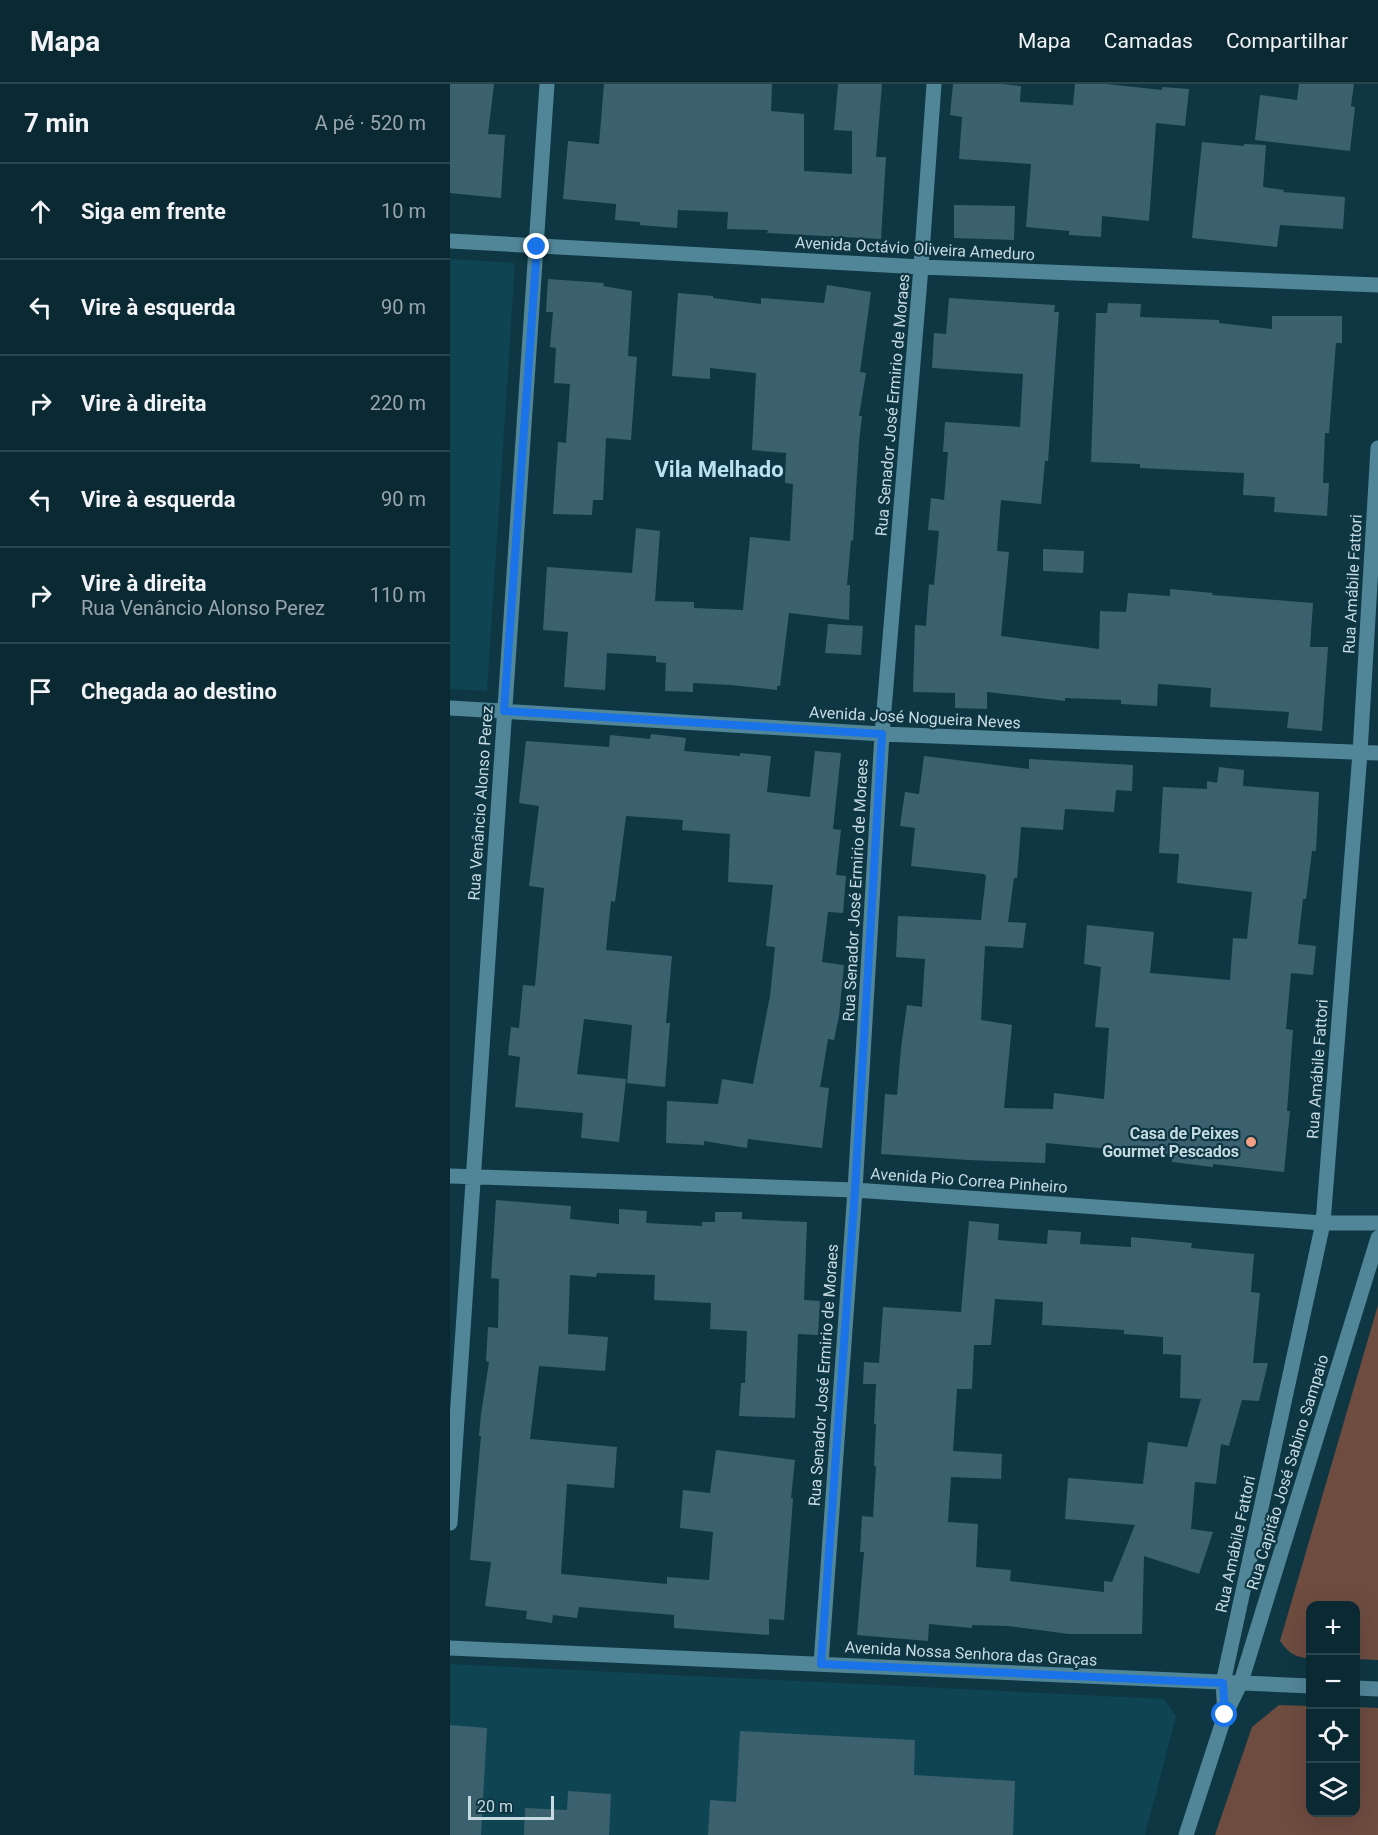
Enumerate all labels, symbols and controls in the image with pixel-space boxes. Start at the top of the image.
text: Mapa [30,25,100,58]
text: Mapa [1018,29,1071,53]
text: Camadas [1104,29,1193,53]
text: Compartilhar [1226,29,1348,53]
text: 7 min [24,108,89,138]
text: A pé · 520 m [315,111,426,135]
icon: ahead [24,195,57,228]
text: Siga em frente [81,199,226,224]
text: 10 m [381,199,426,223]
route end [523,233,549,259]
street label: Avenida Octávio Oliveira Ameduro [794,233,1035,264]
street label: Rua Senador José Ermirio de Moraes [872,273,913,537]
icon: left [24,291,57,324]
text: Vire à esquerda [81,295,235,320]
text: 90 m [381,295,426,319]
icon: right [24,387,57,420]
text: Vire à direita [81,391,207,416]
text: 220 m [370,391,426,415]
district label: Vila Melhado [654,457,784,482]
icon: left [24,483,57,516]
text: Vire à esquerda [81,487,235,512]
text: 90 m [381,487,426,511]
street label: Rua Amábile Fattori [1339,514,1366,654]
text: Vire à direita [81,571,207,596]
icon: right [24,579,57,612]
text: 110 m [370,583,426,607]
text: Rua Venâncio Alonso Perez [81,596,325,620]
icon: arrive [24,675,57,708]
text: Chegada ao destino [81,679,277,704]
street label: Avenida José Nogueira Neves [809,702,1021,733]
street label: Rua Venâncio Alonso Perez [464,705,497,901]
street label: Rua Senador José Ermirio de Moraes [839,758,872,1022]
street label: Rua Amábile Fattori [1303,999,1332,1139]
place label: Casa de Peixes Gourmet Pescados [1102,1124,1239,1161]
marker: Casa de Peixes Gourmet Pescados [1244,1135,1258,1149]
street label: Avenida Pio Correa Pinheiro [870,1164,1068,1197]
street label: Rua Senador José Ermirio de Moraes [805,1243,842,1507]
street label: Rua Capitão José Sabino Sampaio [1243,1352,1332,1592]
street label: Rua Amábile Fattori [1212,1474,1259,1614]
map controls [1306,1601,1360,1817]
button: + [1306,1601,1360,1655]
street label: Avenida Nossa Senhora das Graças [844,1637,1098,1670]
button: − [1306,1655,1360,1709]
route start [1211,1701,1237,1727]
button: locate [1306,1709,1360,1763]
button: layers [1306,1763,1360,1817]
scale bar [468,1793,554,1820]
text: 20 m [477,1797,513,1816]

